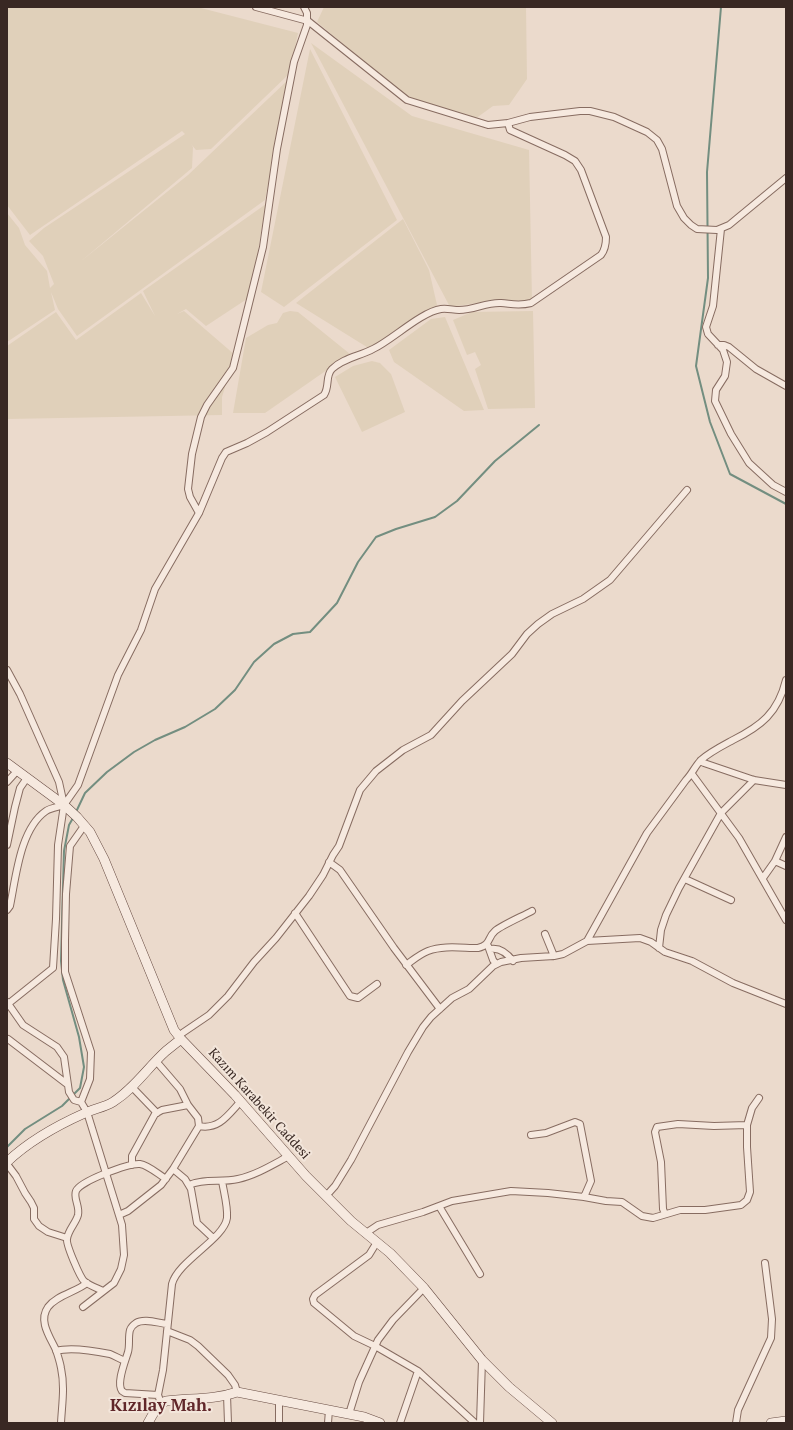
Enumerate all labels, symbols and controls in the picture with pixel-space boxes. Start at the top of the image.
street label: Kazım Karabekir Caddesi [205,1045,313,1163]
district label: Kızılay Mah. [110,1396,212,1416]

